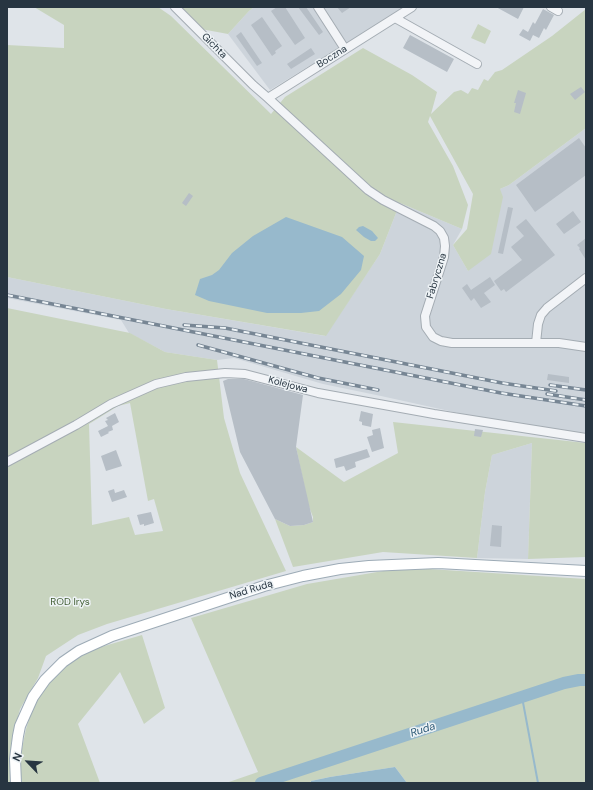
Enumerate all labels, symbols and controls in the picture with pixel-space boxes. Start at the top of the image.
street label: Gichta [199,31,229,61]
street label: Boczna [315,43,349,71]
street label: Fabryczna [424,252,450,300]
street label: Kolejowa [267,374,309,396]
street label: Nad Rudą [228,578,274,602]
park label: ROD Irys [50,596,90,608]
water label: Ruda [409,720,437,740]
north arrow [8,742,48,782]
text: N [9,750,25,764]

